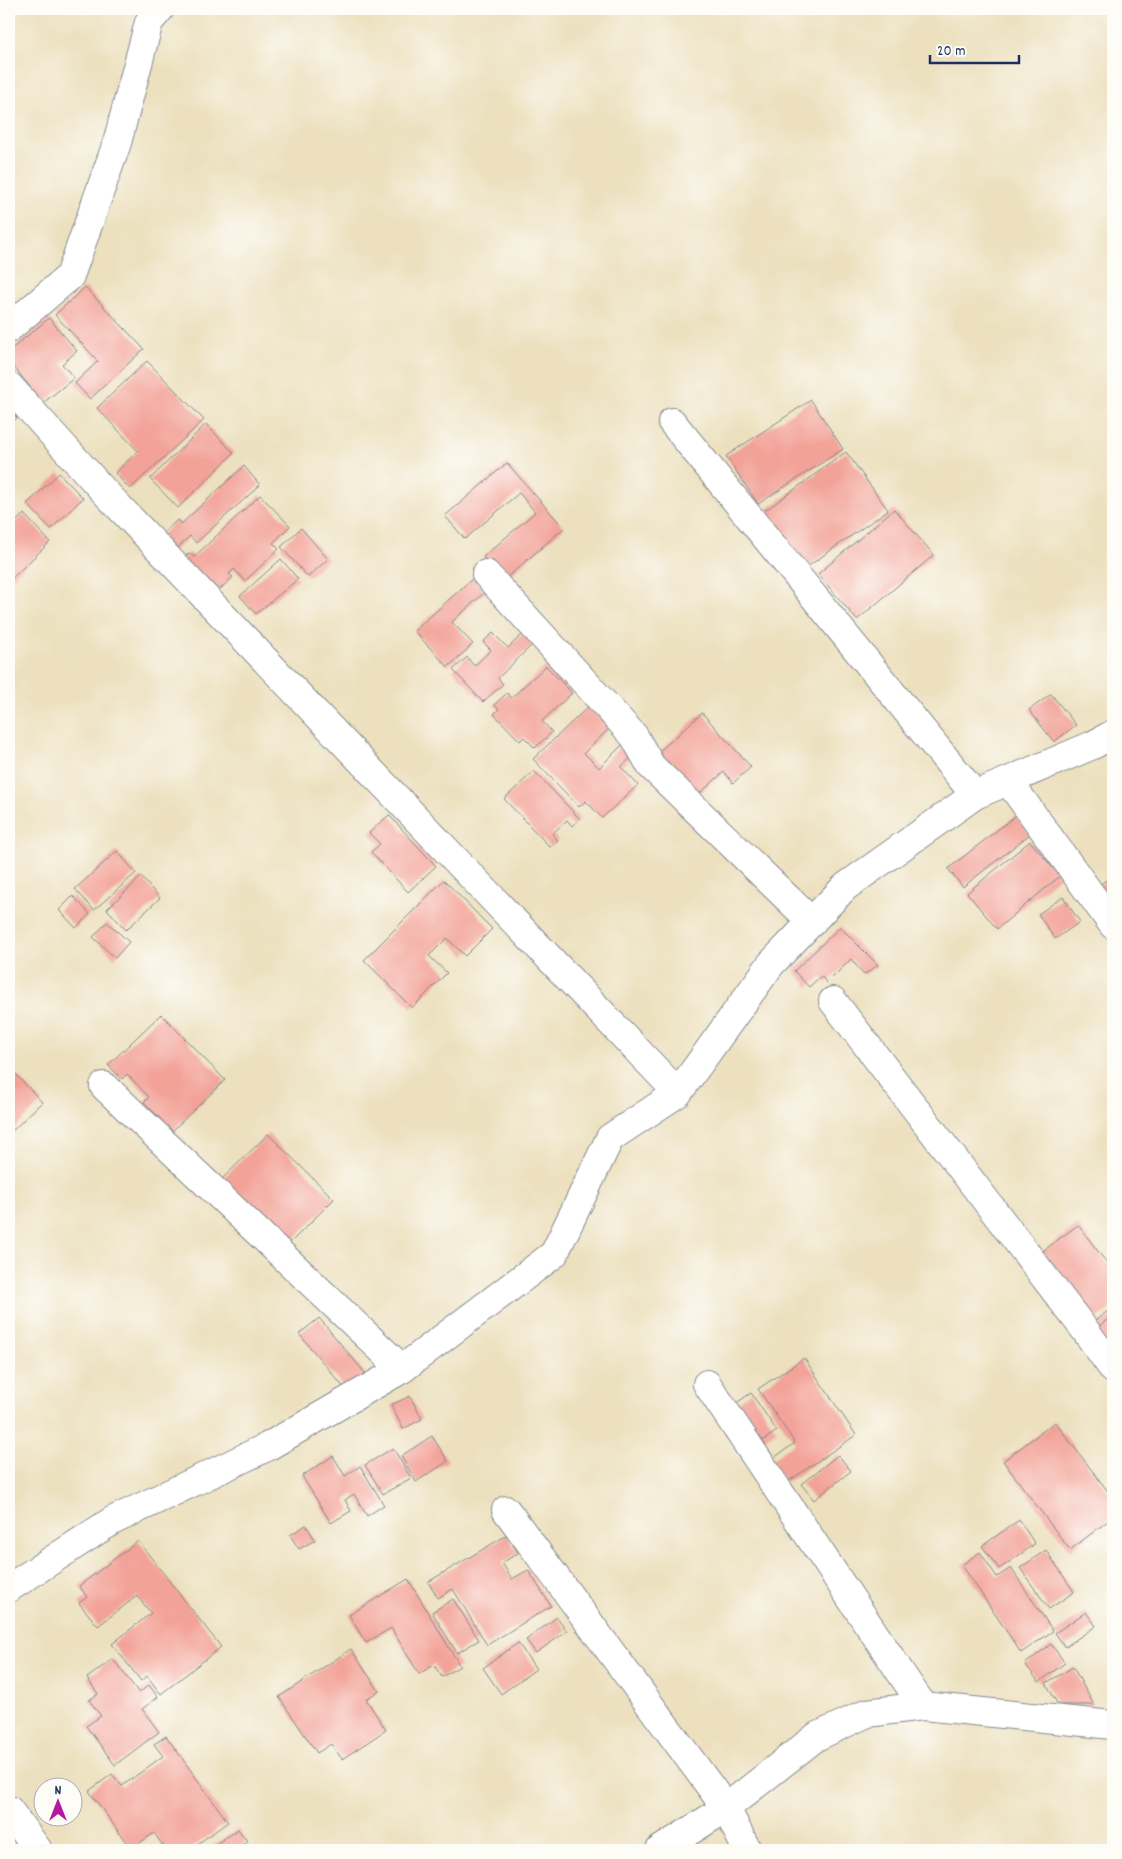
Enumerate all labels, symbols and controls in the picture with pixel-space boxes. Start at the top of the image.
scale bar [930,32,1018,64]
text: 20 m [937,41,965,63]
north arrow [32,1776,82,1826]
text: N [55,1781,62,1801]

